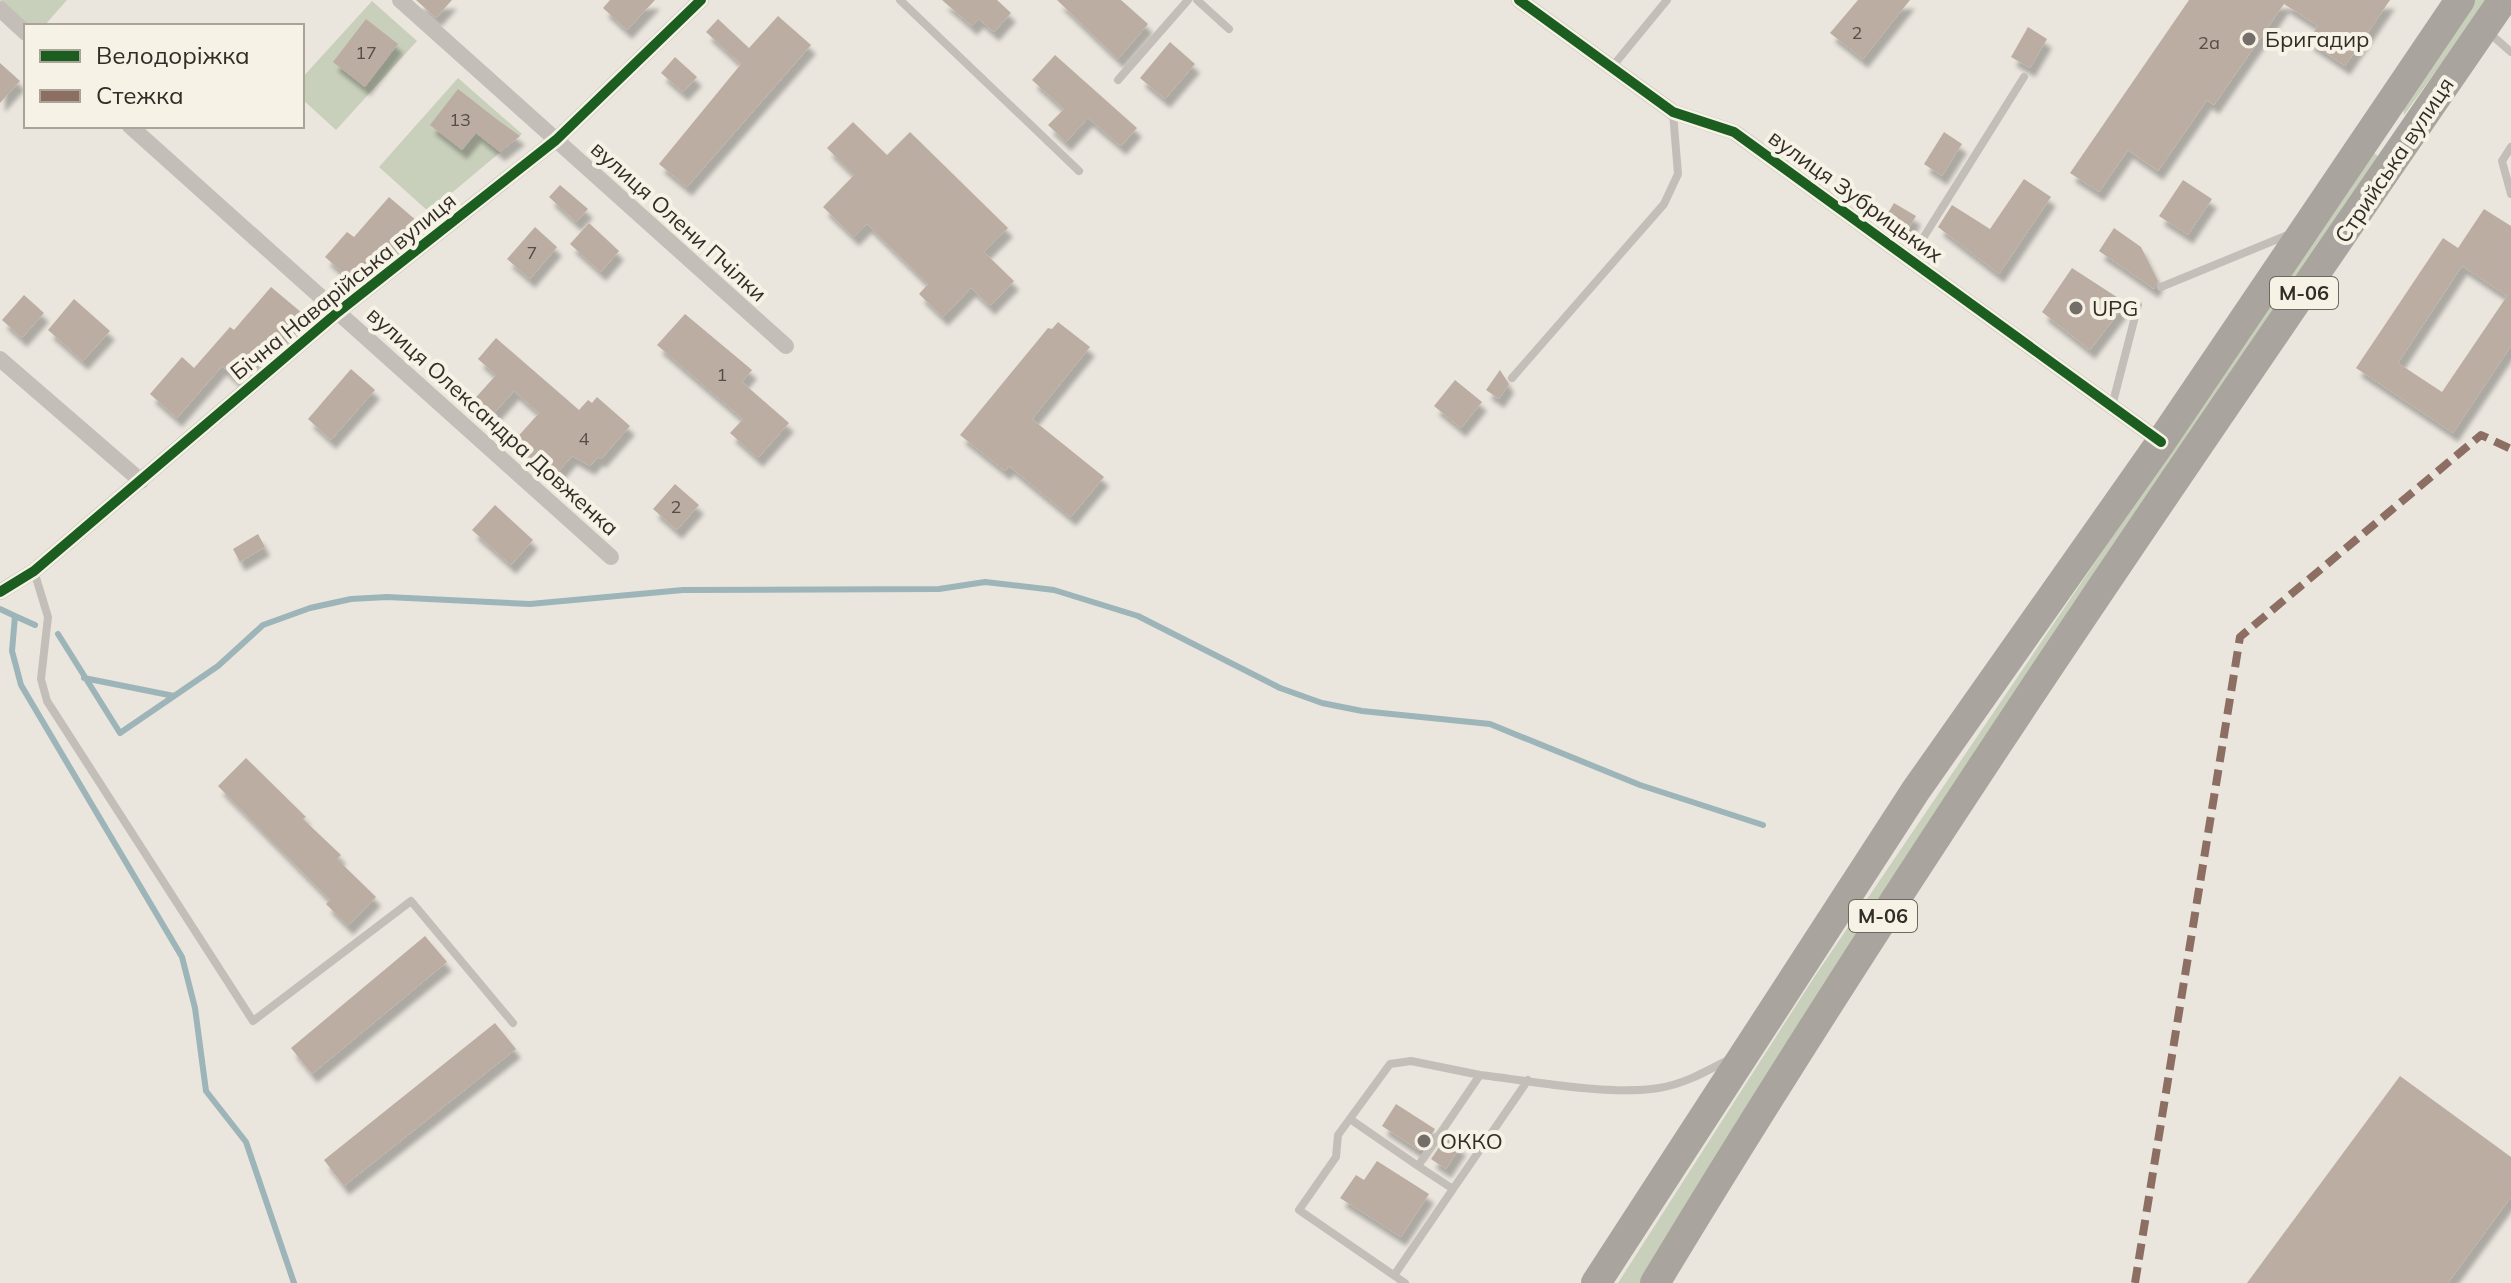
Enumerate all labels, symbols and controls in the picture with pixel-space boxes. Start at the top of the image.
house number: 2 [1852,21,1862,44]
legend [24,24,304,128]
place label: Бригадир [2265,25,2370,53]
marker: Бригадир [2240,30,2258,48]
house number: 2а [2198,31,2220,54]
text: Велодоріжка [96,40,250,70]
house number: 17 [355,41,377,64]
street label: Стрийська вулиця [2328,72,2460,248]
text: Стежка [96,80,184,110]
house number: 13 [449,108,471,131]
street label: вулиця Зубрицьких [1763,123,1949,269]
street label: вулиця Олени Пчілки [585,135,773,307]
street label: Бічна Наварійська вулиця [225,186,461,386]
house number: 7 [527,241,537,264]
road number: М-06 [2270,277,2338,309]
place label: UPG [2092,294,2138,322]
marker: UPG [2067,299,2085,317]
street label: вулиця Олександра Довженка [361,300,625,542]
house number: 1 [717,363,727,386]
house number: 4 [579,427,590,450]
house number: 2 [671,495,681,518]
road number: М-06 [1849,900,1917,932]
place label: ОККО [1440,1127,1503,1155]
marker: ОККО [1415,1132,1433,1150]

